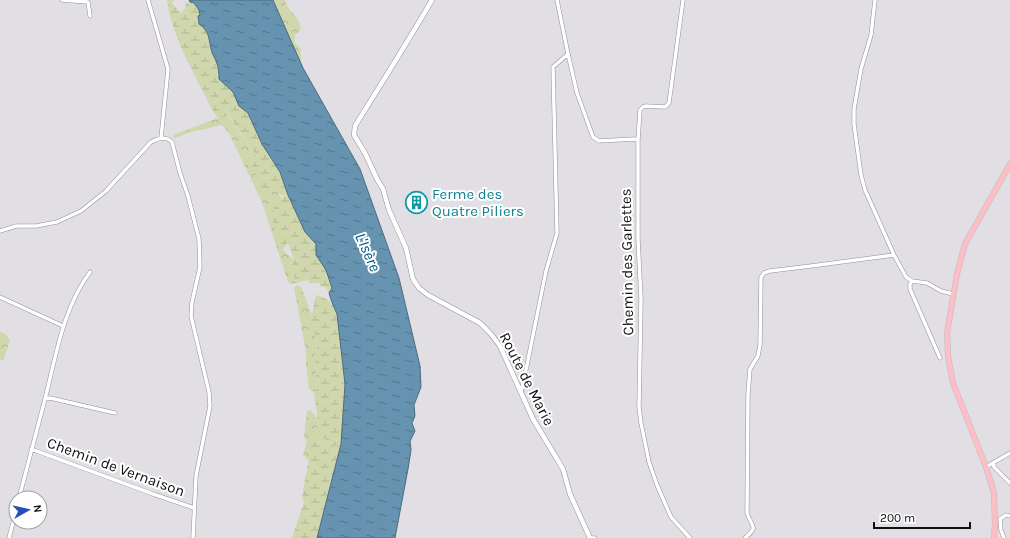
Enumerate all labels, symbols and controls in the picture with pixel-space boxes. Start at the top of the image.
place label: Ferme des Quatre Piliers [432,185,524,220]
street label: Chemin des Garlettes [617,188,637,336]
building icon: Ferme des Quatre Piliers [404,190,430,216]
water label: L'Isère [351,230,385,275]
street label: Route de Marie [496,329,558,429]
street label: Chemin de Vernaison [45,434,187,500]
north arrow [8,490,48,530]
text: N [30,504,44,513]
scale bar [874,504,970,530]
text: 200 m [880,511,915,525]

